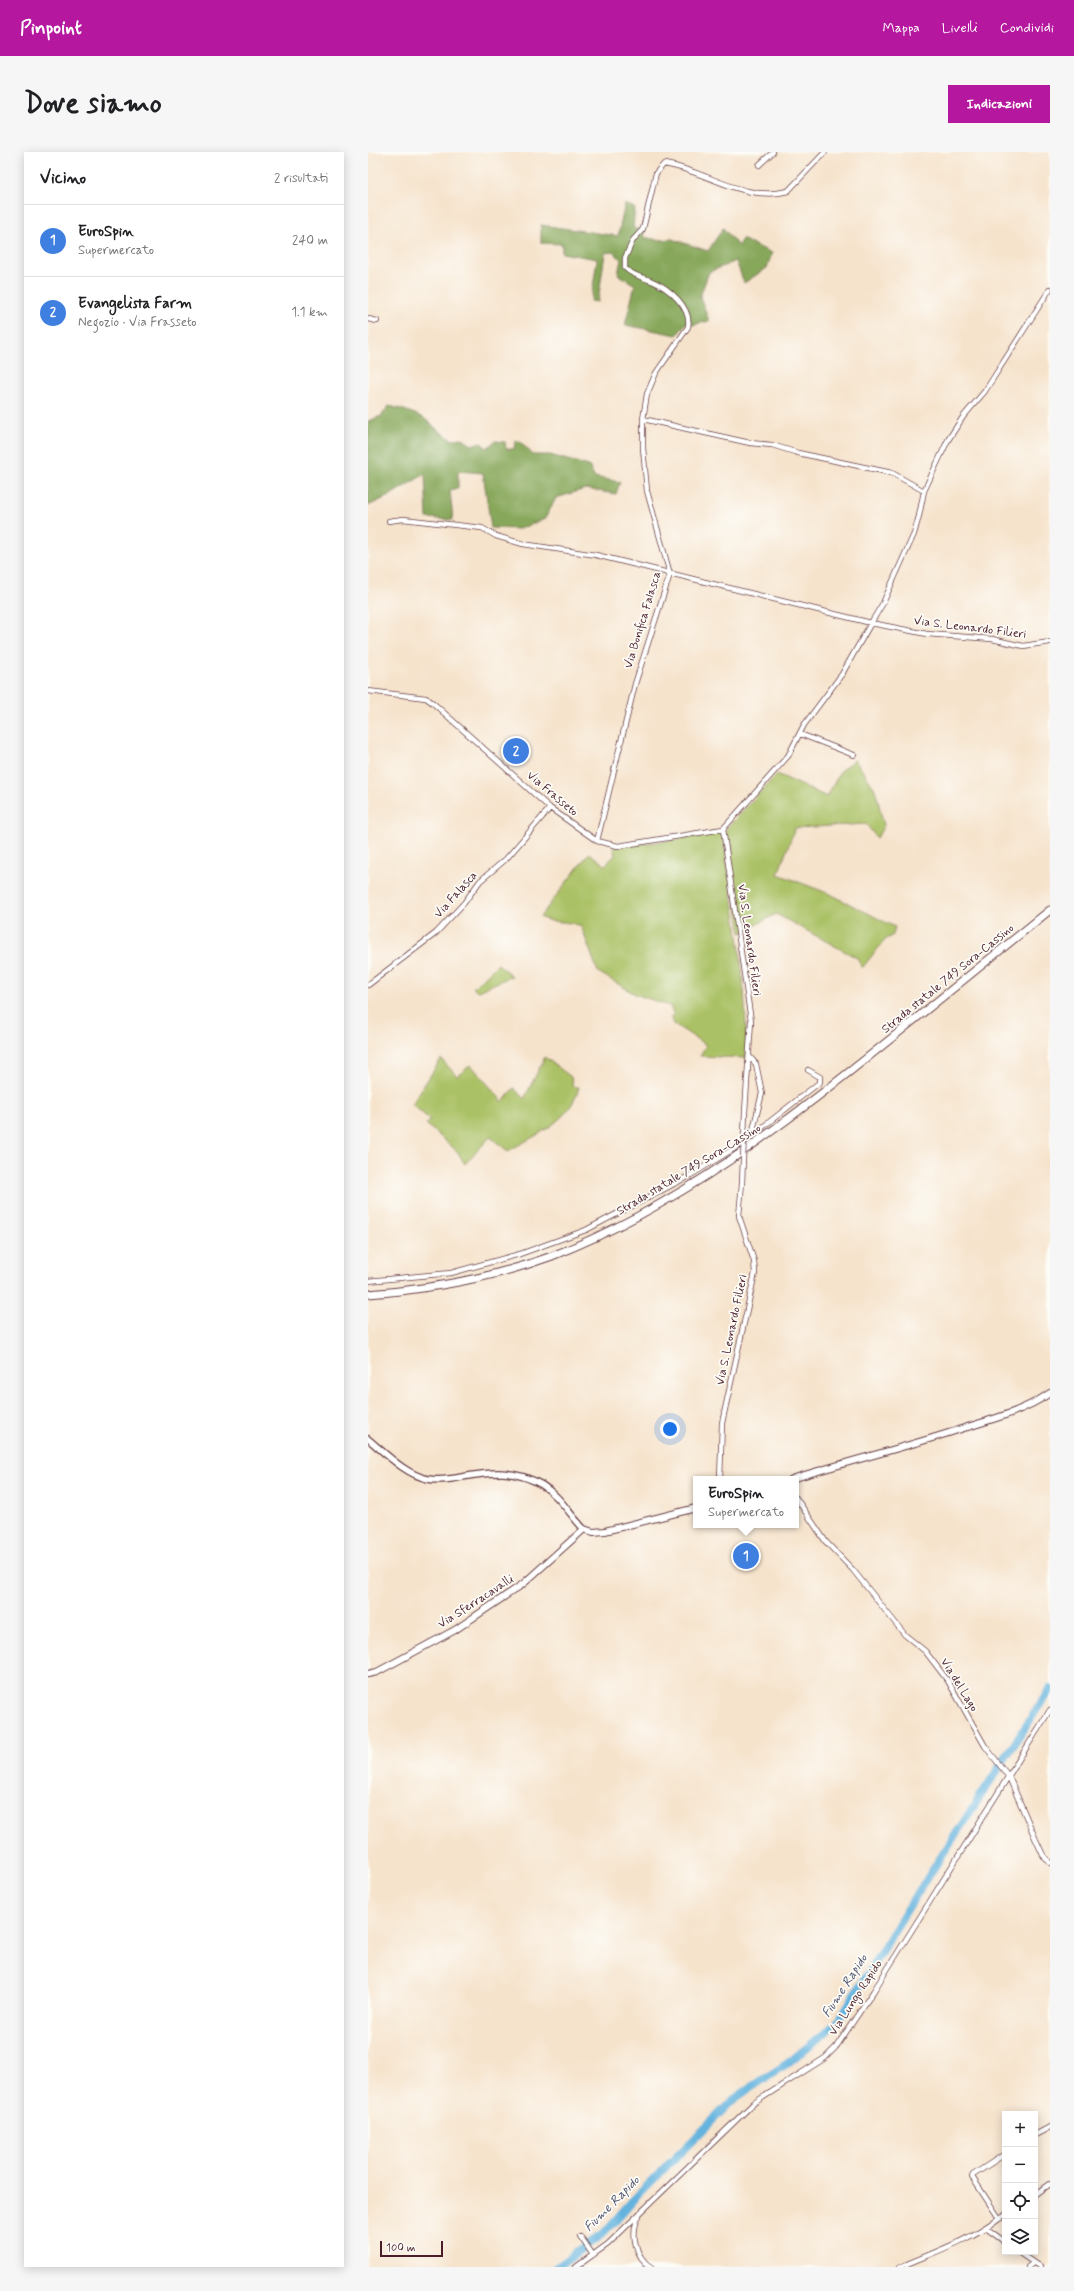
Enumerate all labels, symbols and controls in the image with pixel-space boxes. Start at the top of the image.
text: Pinpoint [20,16,82,41]
text: Mappa [882,19,920,37]
text: Livelli [942,19,978,37]
text: Condividi [1000,19,1054,37]
button: Indicazioni [948,85,1050,123]
text: Dove siamo [24,86,162,123]
text: Vicino [40,167,86,189]
text: 2 risultati [274,170,328,187]
text: EuroSpin [78,222,134,242]
text: 1 [50,232,56,249]
text: 240 m [292,232,328,249]
text: Supermercato [78,242,154,259]
text: Evangelista Farm [78,294,192,314]
text: 2 [50,304,56,321]
text: 1.1 km [291,304,328,321]
text: Negozio · Via Frasseto [78,314,196,331]
street label: Via Bonifica Falasca [621,570,665,670]
street label: Via S. Leonardo Filieri [913,613,1027,643]
pin: 2 [503,736,529,766]
street label: Via Frasseto [523,768,581,820]
street label: Via Falasca [431,868,481,922]
street label: Via S. Leonardo Filieri [733,883,765,997]
street label: Strada statale 749 Sora-Cassino [879,920,1018,1037]
street label: Strada statale 749 Sora-Cassino [614,1120,764,1220]
street label: Via S. Leonardo Filieri [712,1273,752,1387]
your location [660,1419,680,1439]
popup [693,1476,799,1528]
text: EuroSpin [708,1484,764,1504]
text: Supermercato [708,1504,784,1521]
pin: 1 [733,1541,759,1571]
street label: Via Sferracavalli [435,1571,517,1633]
street label: Via del Lago [936,1655,982,1715]
water label: Fiume Rapido [818,1950,872,2021]
street label: Via Lungo Rapido [826,1957,886,2039]
map controls [1002,2111,1038,2255]
button: + [1002,2111,1038,2147]
button: − [1002,2147,1038,2183]
water label: Fiume Rapido [581,2172,644,2235]
button: locate [1002,2183,1038,2219]
button: layers [1002,2219,1038,2255]
scale bar [380,2239,443,2258]
text: 100 m [386,2241,416,2255]

